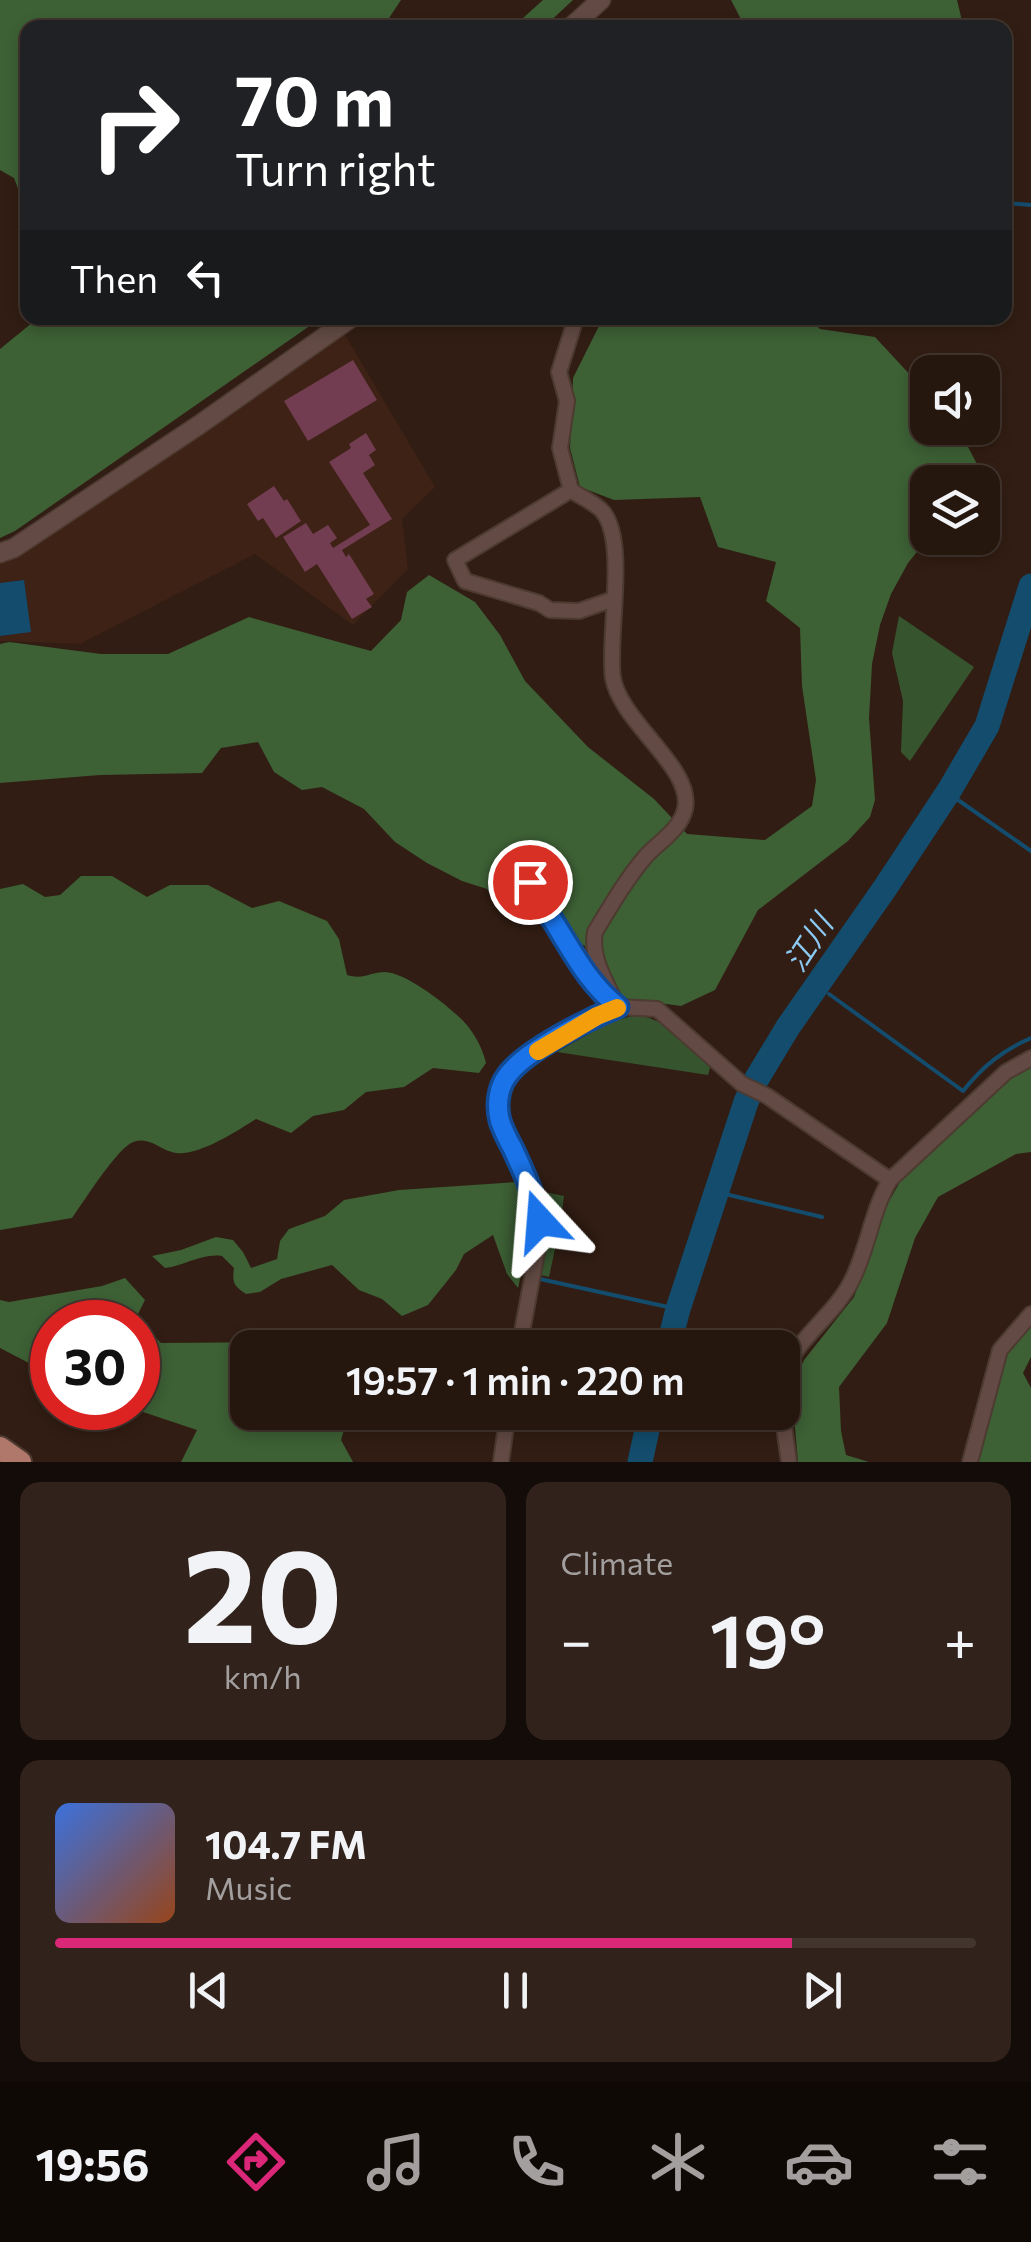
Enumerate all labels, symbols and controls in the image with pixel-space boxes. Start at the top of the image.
text: 70 m [235,55,394,140]
icon: right [70,60,200,190]
text: Turn right [235,140,436,195]
icon: left [178,250,233,305]
text: Then [70,254,158,301]
map controls [910,355,1000,555]
button: sound [910,355,1000,445]
button: layers [910,465,1000,555]
pin [488,840,573,925]
icon: arrive [503,855,558,910]
water label: 江川 [775,904,840,977]
position arrow [488,1169,592,1273]
speed limit sign: 30 [30,1300,160,1430]
text: 19:57 · 1 min · 220 m [346,1356,684,1403]
text: 20 [183,1511,343,1670]
text: Climate [561,1542,673,1582]
text: 19° [710,1592,826,1683]
text: − [561,1605,592,1672]
text: + [944,1605,976,1672]
text: km/h [224,1656,302,1696]
text: 104.7 FM [205,1820,367,1867]
text: Music [205,1867,292,1907]
icon: previous [181,1963,236,2018]
icon: pause [488,1963,543,2018]
icon: next [795,1963,850,2018]
icon: directions [221,2127,291,2197]
icon: music [361,2127,431,2197]
icon: phone [502,2127,572,2197]
icon: climate [643,2127,713,2197]
icon: car [784,2127,854,2197]
icon: filters [925,2127,995,2197]
text: 19:56 [35,2135,150,2190]

